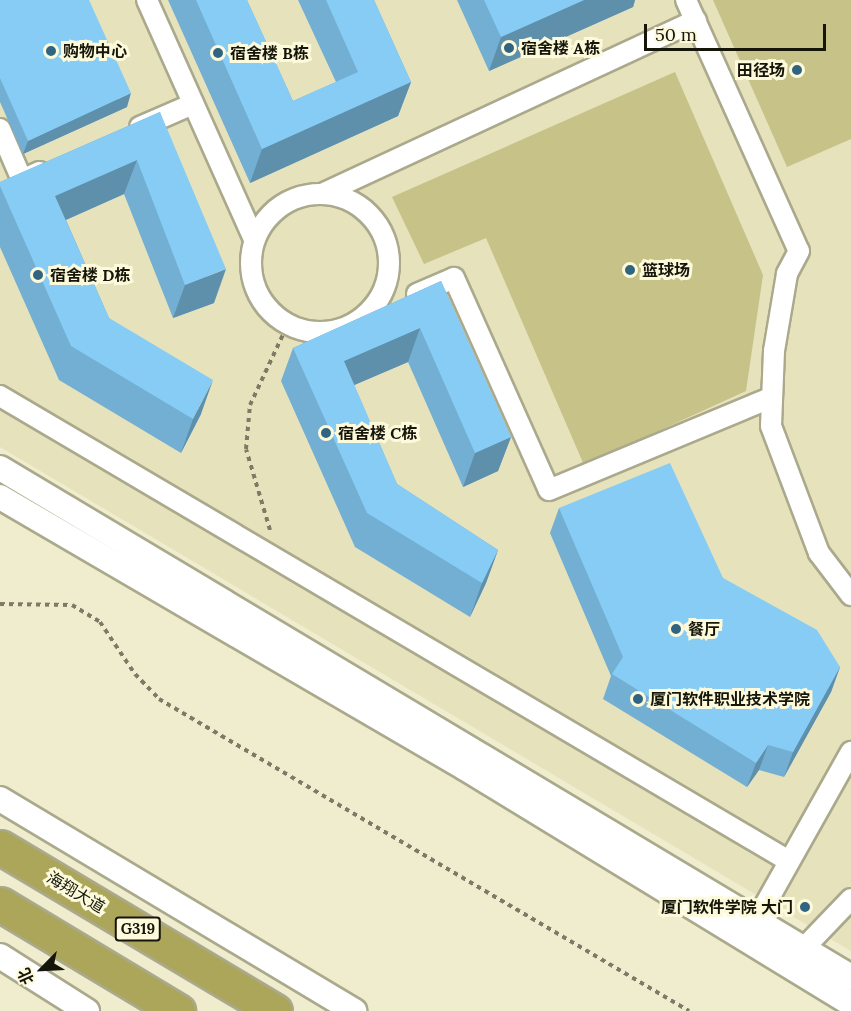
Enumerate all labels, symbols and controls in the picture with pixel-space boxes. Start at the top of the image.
scale bar [647,12,828,50]
text: 50 m [655,23,697,46]
place label: 宿舍楼 A栋 [521,38,600,58]
place label: 购物中心 [63,41,127,61]
marker: 宿舍楼 A栋 [502,41,516,55]
place label: 宿舍楼 B栋 [230,43,309,63]
marker: 购物中心 [44,44,58,58]
marker: 宿舍楼 B栋 [211,46,225,60]
place label: 田径场 [737,60,785,80]
marker: 田径场 [790,63,804,77]
place label: 篮球场 [642,260,690,280]
marker: 篮球场 [623,263,637,277]
place label: 宿舍楼 D栋 [50,265,130,285]
marker: 宿舍楼 D栋 [31,268,45,282]
place label: 宿舍楼 C栋 [338,423,417,443]
marker: 宿舍楼 C栋 [319,426,333,440]
place label: 餐厅 [688,619,720,639]
marker: 餐厅 [669,622,683,636]
place label: 厦门软件职业技术学院 [650,689,810,709]
marker: 厦门软件职业技术学院 [631,692,645,706]
street label: 海翔大道 [44,867,108,917]
place label: 厦门软件学院 大门 [661,897,793,917]
marker: 厦门软件学院 大门 [798,900,812,914]
road number: G319 [114,917,162,941]
north arrow [12,939,72,999]
text: 北 [13,965,38,988]

